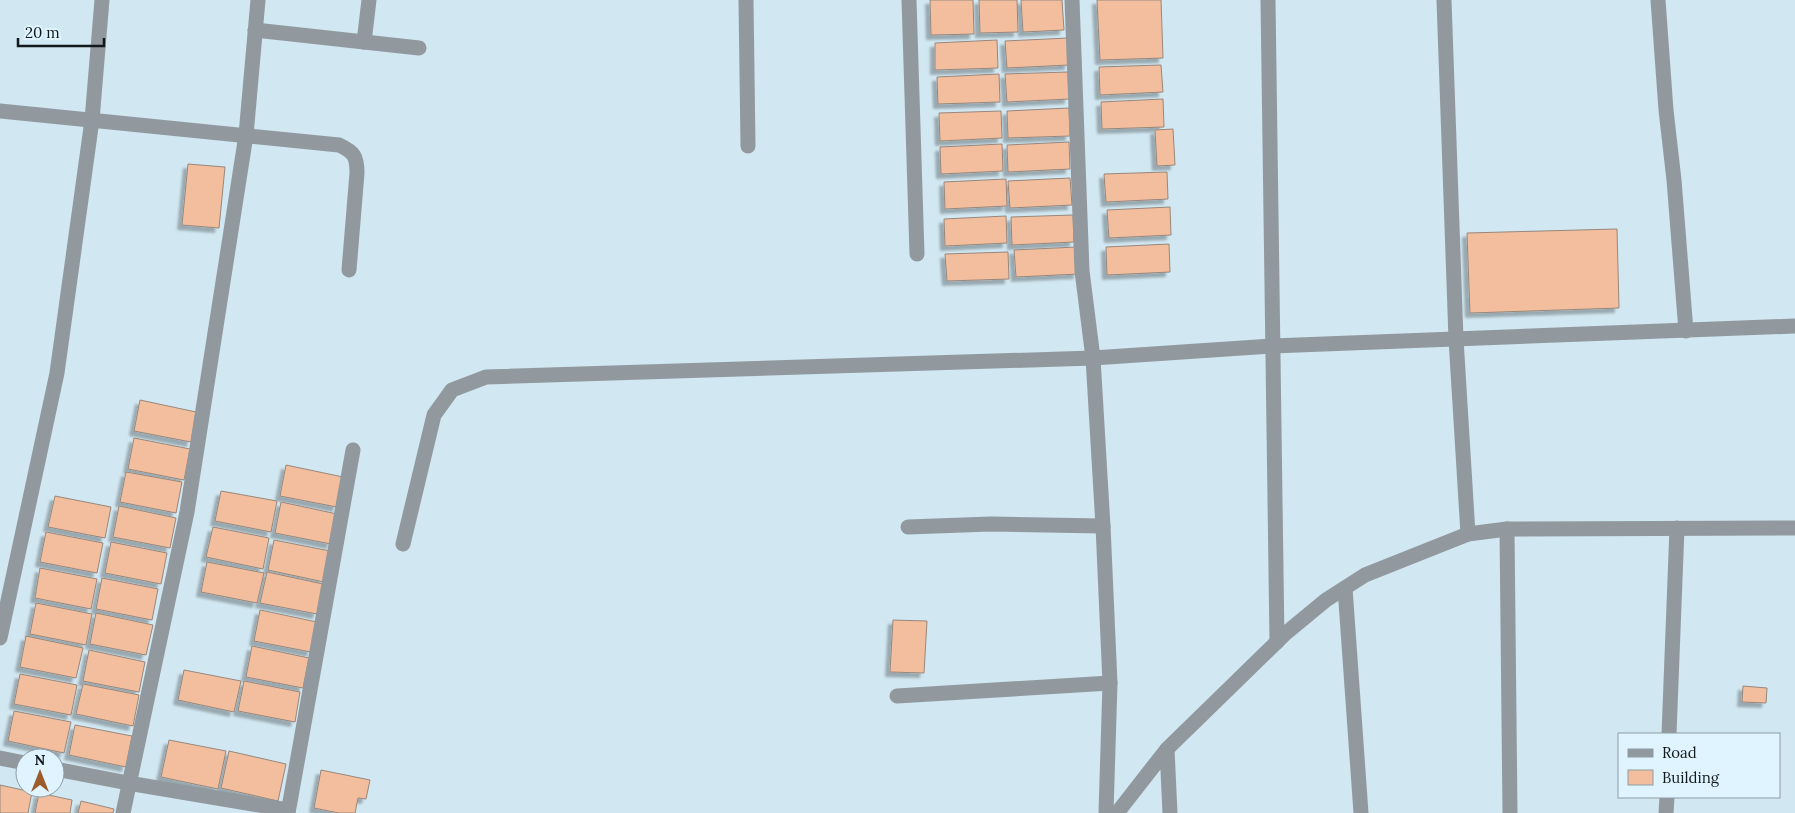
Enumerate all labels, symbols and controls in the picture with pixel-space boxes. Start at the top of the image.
scale bar [18,15,104,47]
text: 20 m [25,23,60,42]
legend [1618,733,1780,798]
text: Road [1662,743,1697,762]
north arrow [15,748,65,798]
text: N [35,751,46,769]
text: Building [1662,768,1720,787]

